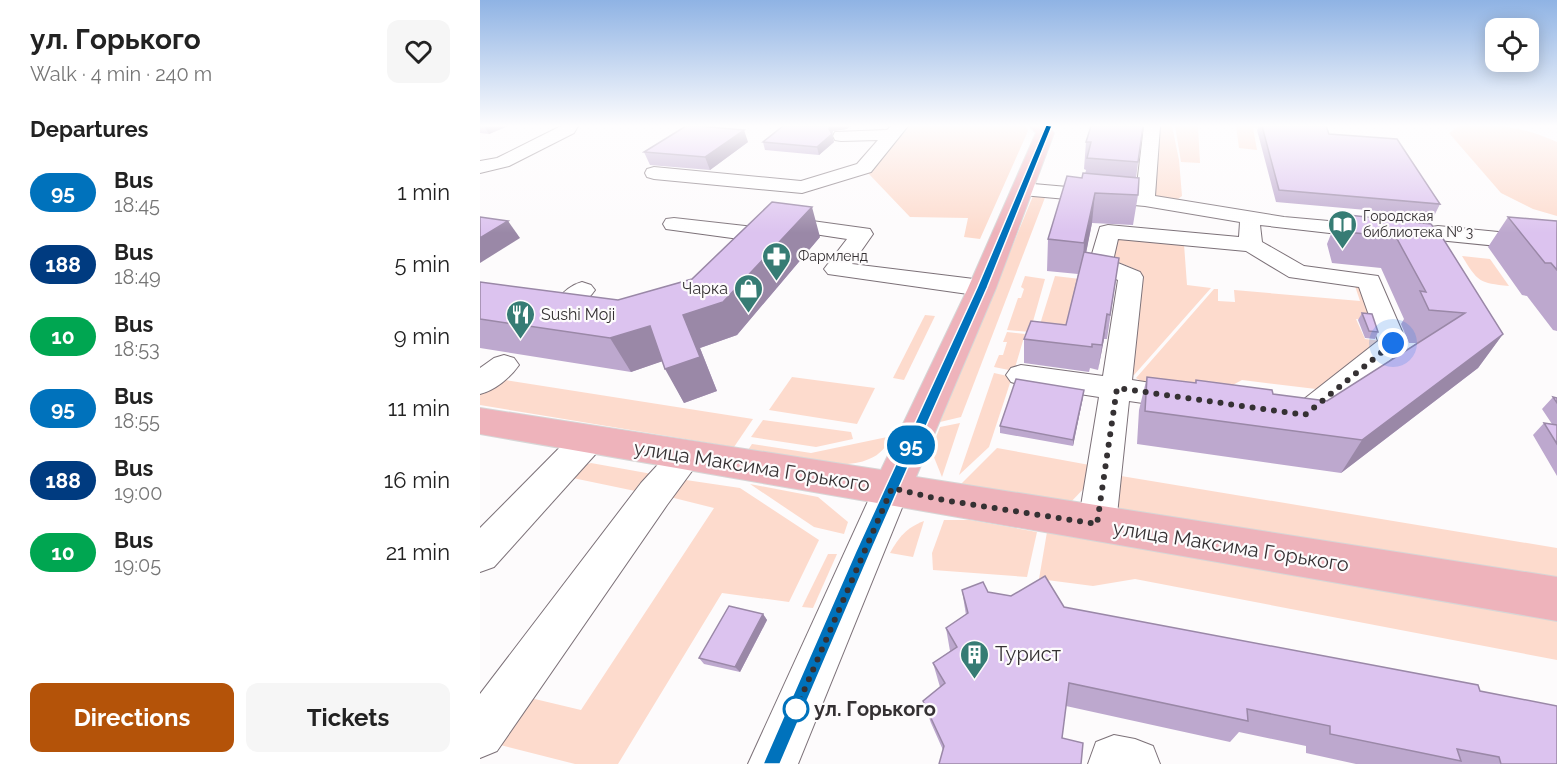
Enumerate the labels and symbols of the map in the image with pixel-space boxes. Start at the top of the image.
library icon: Городская библиотека № 3 [1326,208,1358,250]
place label: Городская библиотека № 3 [1363,208,1473,240]
pharmacy icon: Фармленд [761,240,793,282]
place label: Фармленд [798,248,868,264]
shop icon: Чарка [733,272,765,314]
place label: Чарка [682,279,728,298]
restaurant icon: Sushi Moji [504,298,536,340]
place label: Sushi Moji [541,305,615,324]
your location [1378,328,1408,358]
line badge: 95 [884,426,938,464]
street label: улица Максима Горького [632,435,872,497]
street label: улица Максима Горького [1111,515,1351,577]
building icon: Турист [958,638,990,680]
place label: Турист [995,642,1062,666]
marker: ул. Горького [783,696,809,722]
place label: ул. Горького [814,697,936,721]

